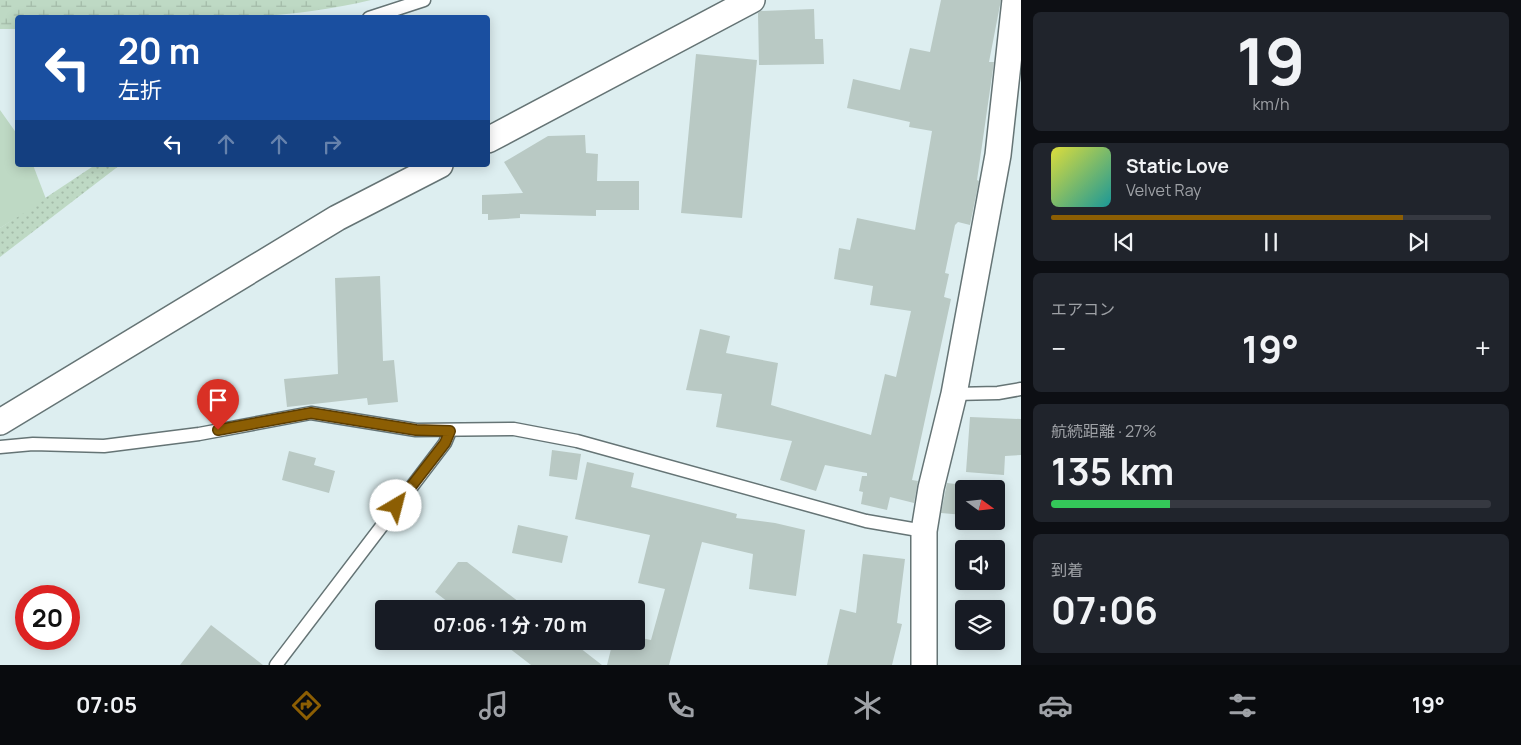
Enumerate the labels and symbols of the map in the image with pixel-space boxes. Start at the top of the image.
pin [197,379,239,430]
position arrow [369,479,421,531]
north arrow [955,480,1005,530]
speed limit sign: 20 [15,585,80,650]

